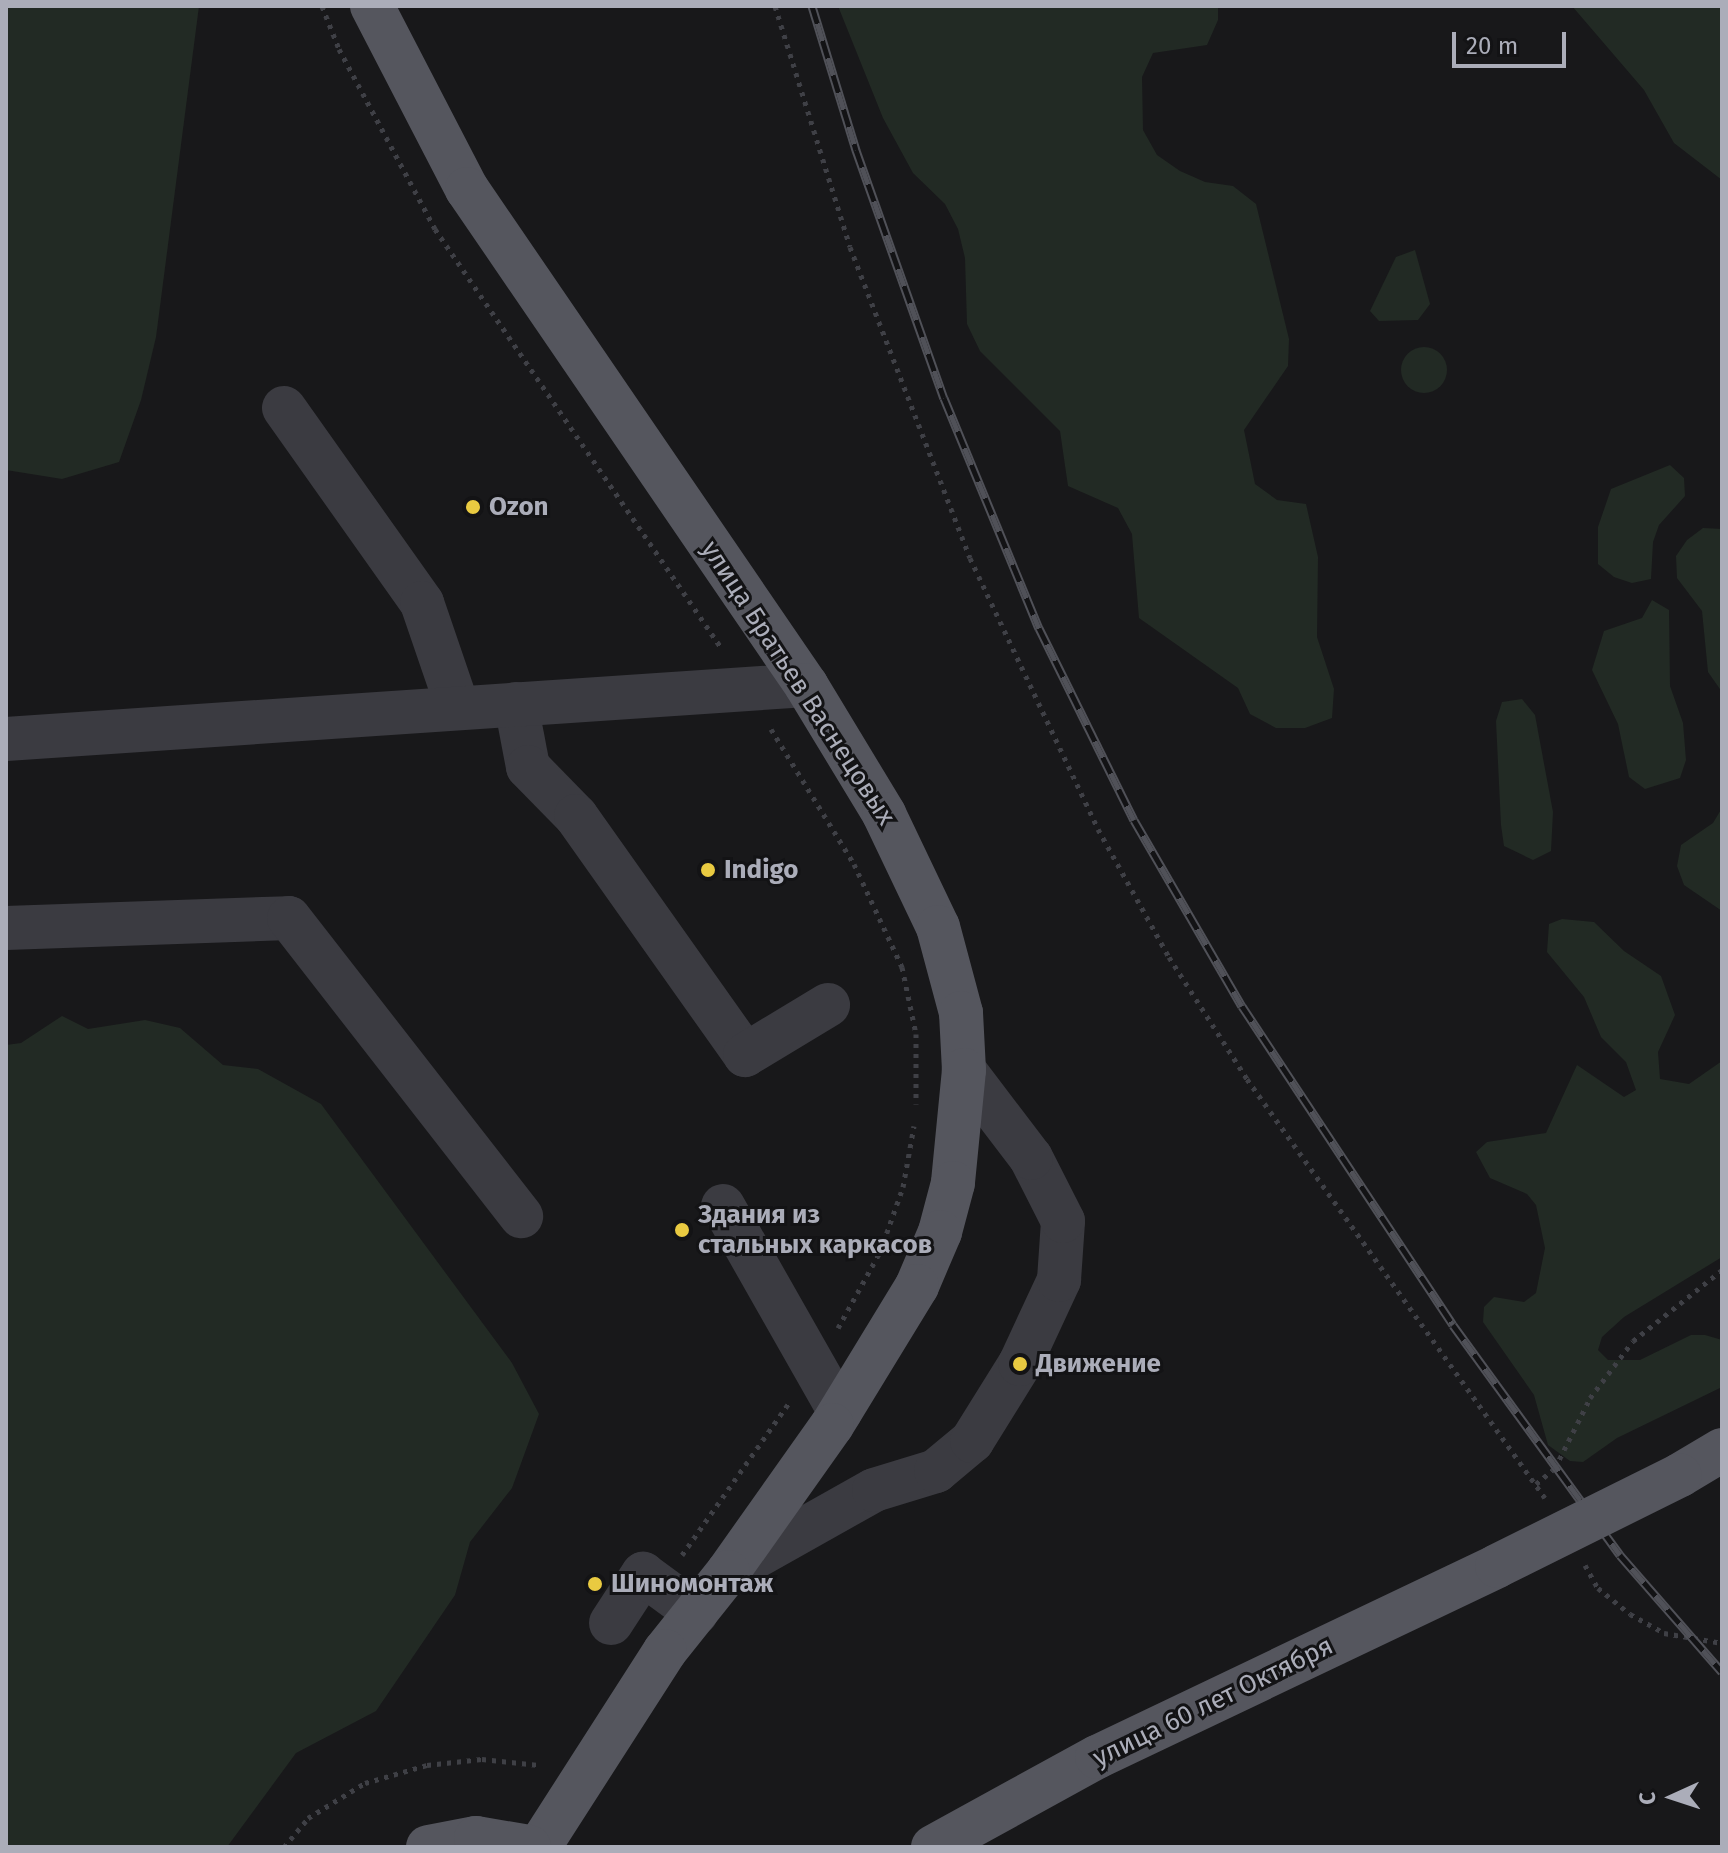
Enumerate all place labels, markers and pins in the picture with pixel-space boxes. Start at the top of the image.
place label: Ozon [489,491,549,523]
marker: Ozon [464,498,482,516]
place label: Indigo [724,854,798,886]
marker: Indigo [699,861,717,879]
place label: Здания из стальных каркасов [698,1199,932,1260]
marker: Здания из стальных каркасов [673,1221,691,1239]
place label: Движение [1036,1348,1161,1380]
marker: Движение [1011,1355,1029,1373]
place label: Шиномонтаж [611,1568,773,1600]
marker: Шиномонтаж [586,1575,604,1593]

